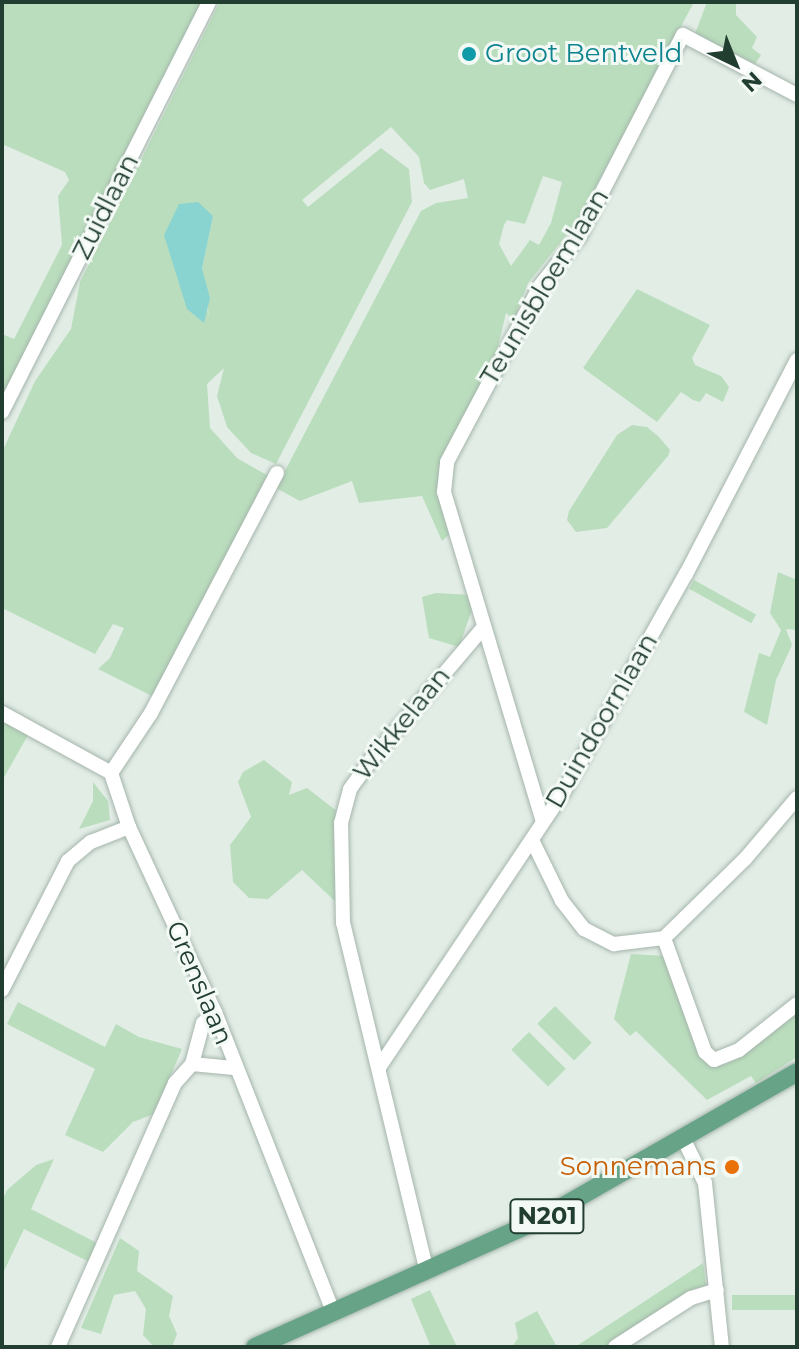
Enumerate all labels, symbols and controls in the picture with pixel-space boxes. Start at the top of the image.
north arrow [695,24,775,104]
place label: Groot Bentveld [485,38,682,70]
marker: Groot Bentveld [460,45,478,63]
text: N [736,66,767,98]
street label: Zuidlaan [66,149,146,265]
street label: Teunisbloemlaan [474,183,616,391]
street label: Duindoornlaan [539,628,665,814]
street label: Wikkelaan [347,661,457,787]
street label: Grenslaan [159,916,239,1050]
place label: Sonnemans [560,1151,716,1183]
marker: Sonnemans [723,1158,741,1176]
road number: N201 [509,1196,585,1236]

